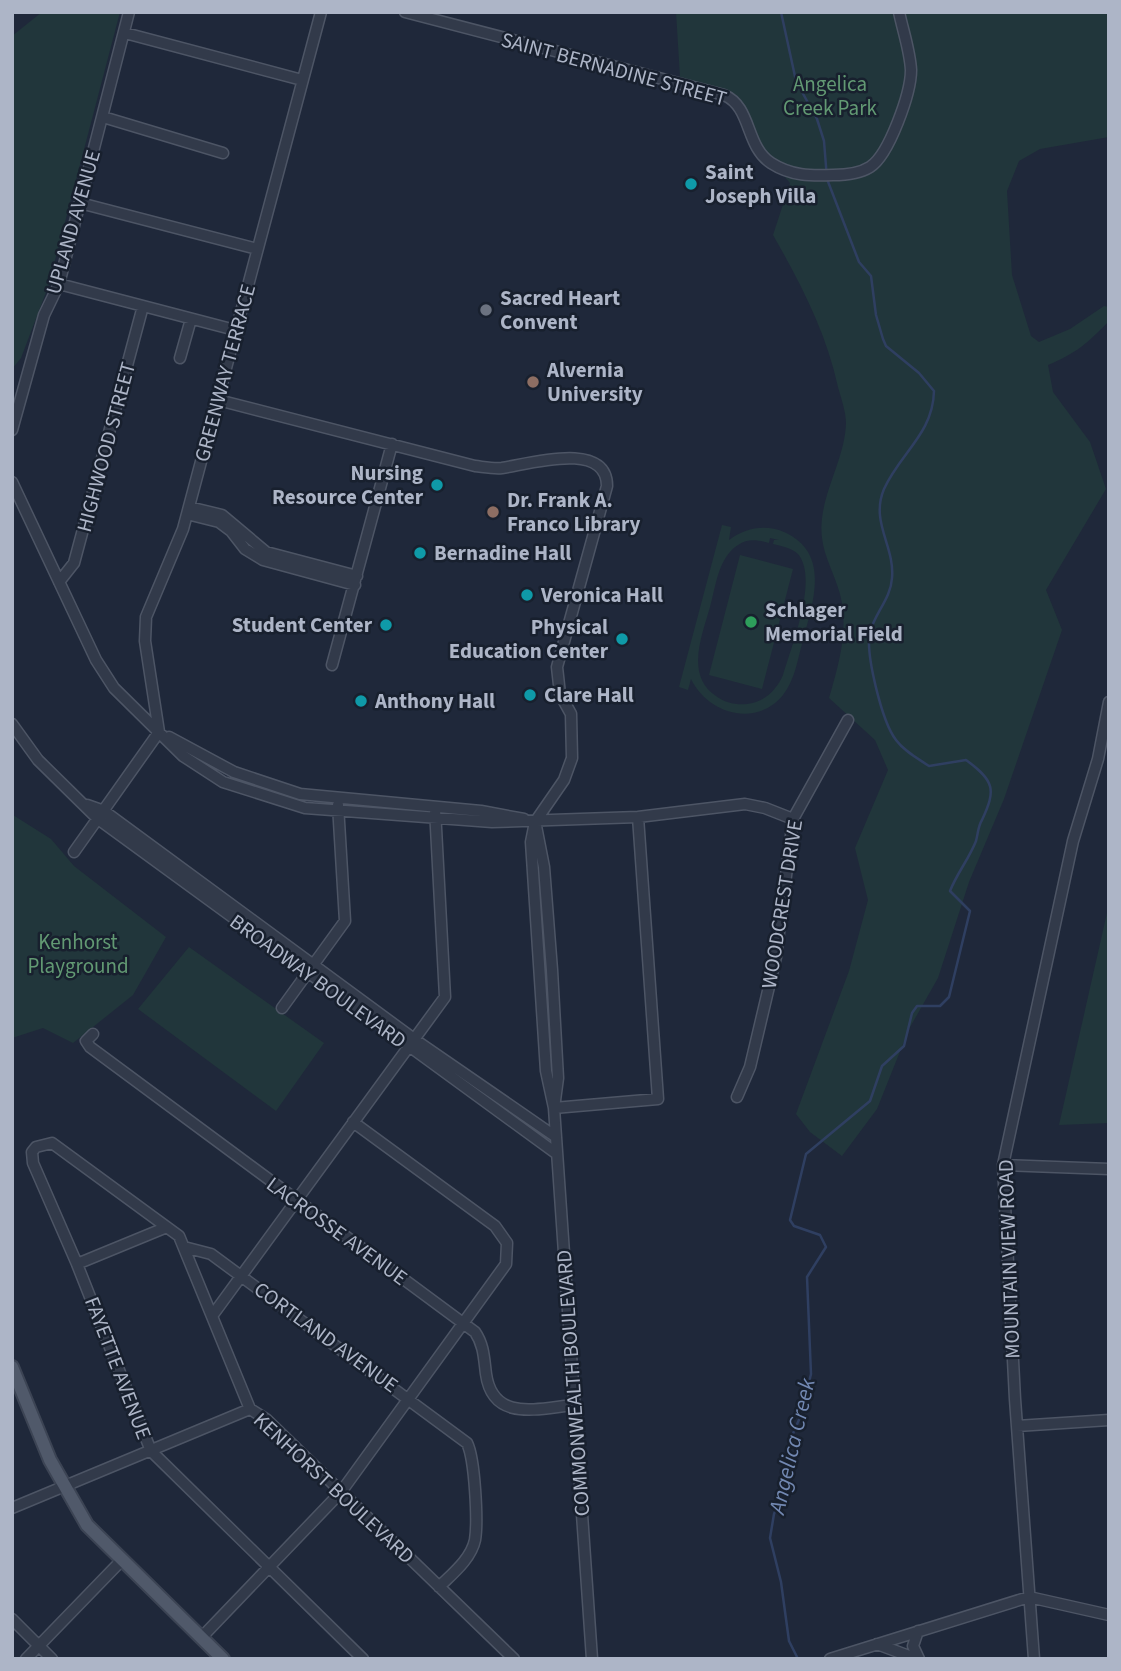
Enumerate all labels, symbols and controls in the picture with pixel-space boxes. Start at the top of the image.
street label: SAINT BERNADINE STREET [498,24,730,114]
park label: Angelica Creek Park [783,69,877,123]
street label: UPLAND AVENUE [38,146,108,298]
place label: Saint Joseph Villa [705,157,816,211]
marker: Saint Joseph Villa [683,176,699,192]
street label: GREENWAY TERRACE [187,281,263,465]
place label: Sacred Heart Convent [500,283,620,337]
marker: Sacred Heart Convent [478,302,494,318]
place label: Alvernia University [546,355,643,409]
street label: HIGHWOOD STREET [69,359,143,535]
marker: Alvernia University [525,374,541,390]
place label: Nursing Resource Center [272,458,424,512]
marker: Nursing Resource Center [429,477,445,493]
place label: Dr. Frank A. Franco Library [507,485,641,539]
marker: Dr. Frank A. Franco Library [485,504,501,520]
place label: Bernadine Hall [434,538,571,568]
marker: Bernadine Hall [412,545,428,561]
place label: Veronica Hall [540,580,663,610]
marker: Veronica Hall [519,587,535,603]
place label: Schlager Memorial Field [765,595,903,649]
place label: Student Center [232,610,373,640]
place label: Physical Education Center [449,612,609,666]
marker: Schlager Memorial Field [743,614,759,630]
marker: Student Center [378,617,394,633]
marker: Physical Education Center [614,631,630,647]
place label: Clare Hall [544,680,634,710]
place label: Anthony Hall [374,686,495,716]
marker: Clare Hall [522,687,538,703]
marker: Anthony Hall [353,693,369,709]
street label: WOODCREST DRIVE [754,817,810,991]
street label: BROADWAY BOULEVARD [223,907,413,1055]
park label: Kenhorst Playground [27,927,129,981]
street label: MOUNTAIN VIEW ROAD [991,1159,1027,1359]
street label: LACROSSE AVENUE [260,1170,414,1292]
street label: COMMONWEALTH BOULEVARD [549,1249,597,1517]
street label: CORTLAND AVENUE [248,1274,404,1400]
street label: FAYETTE AVENUE [77,1292,159,1444]
water label: Angelica Creek [760,1374,824,1519]
street label: KENHORST BOULEVARD [247,1405,421,1571]

